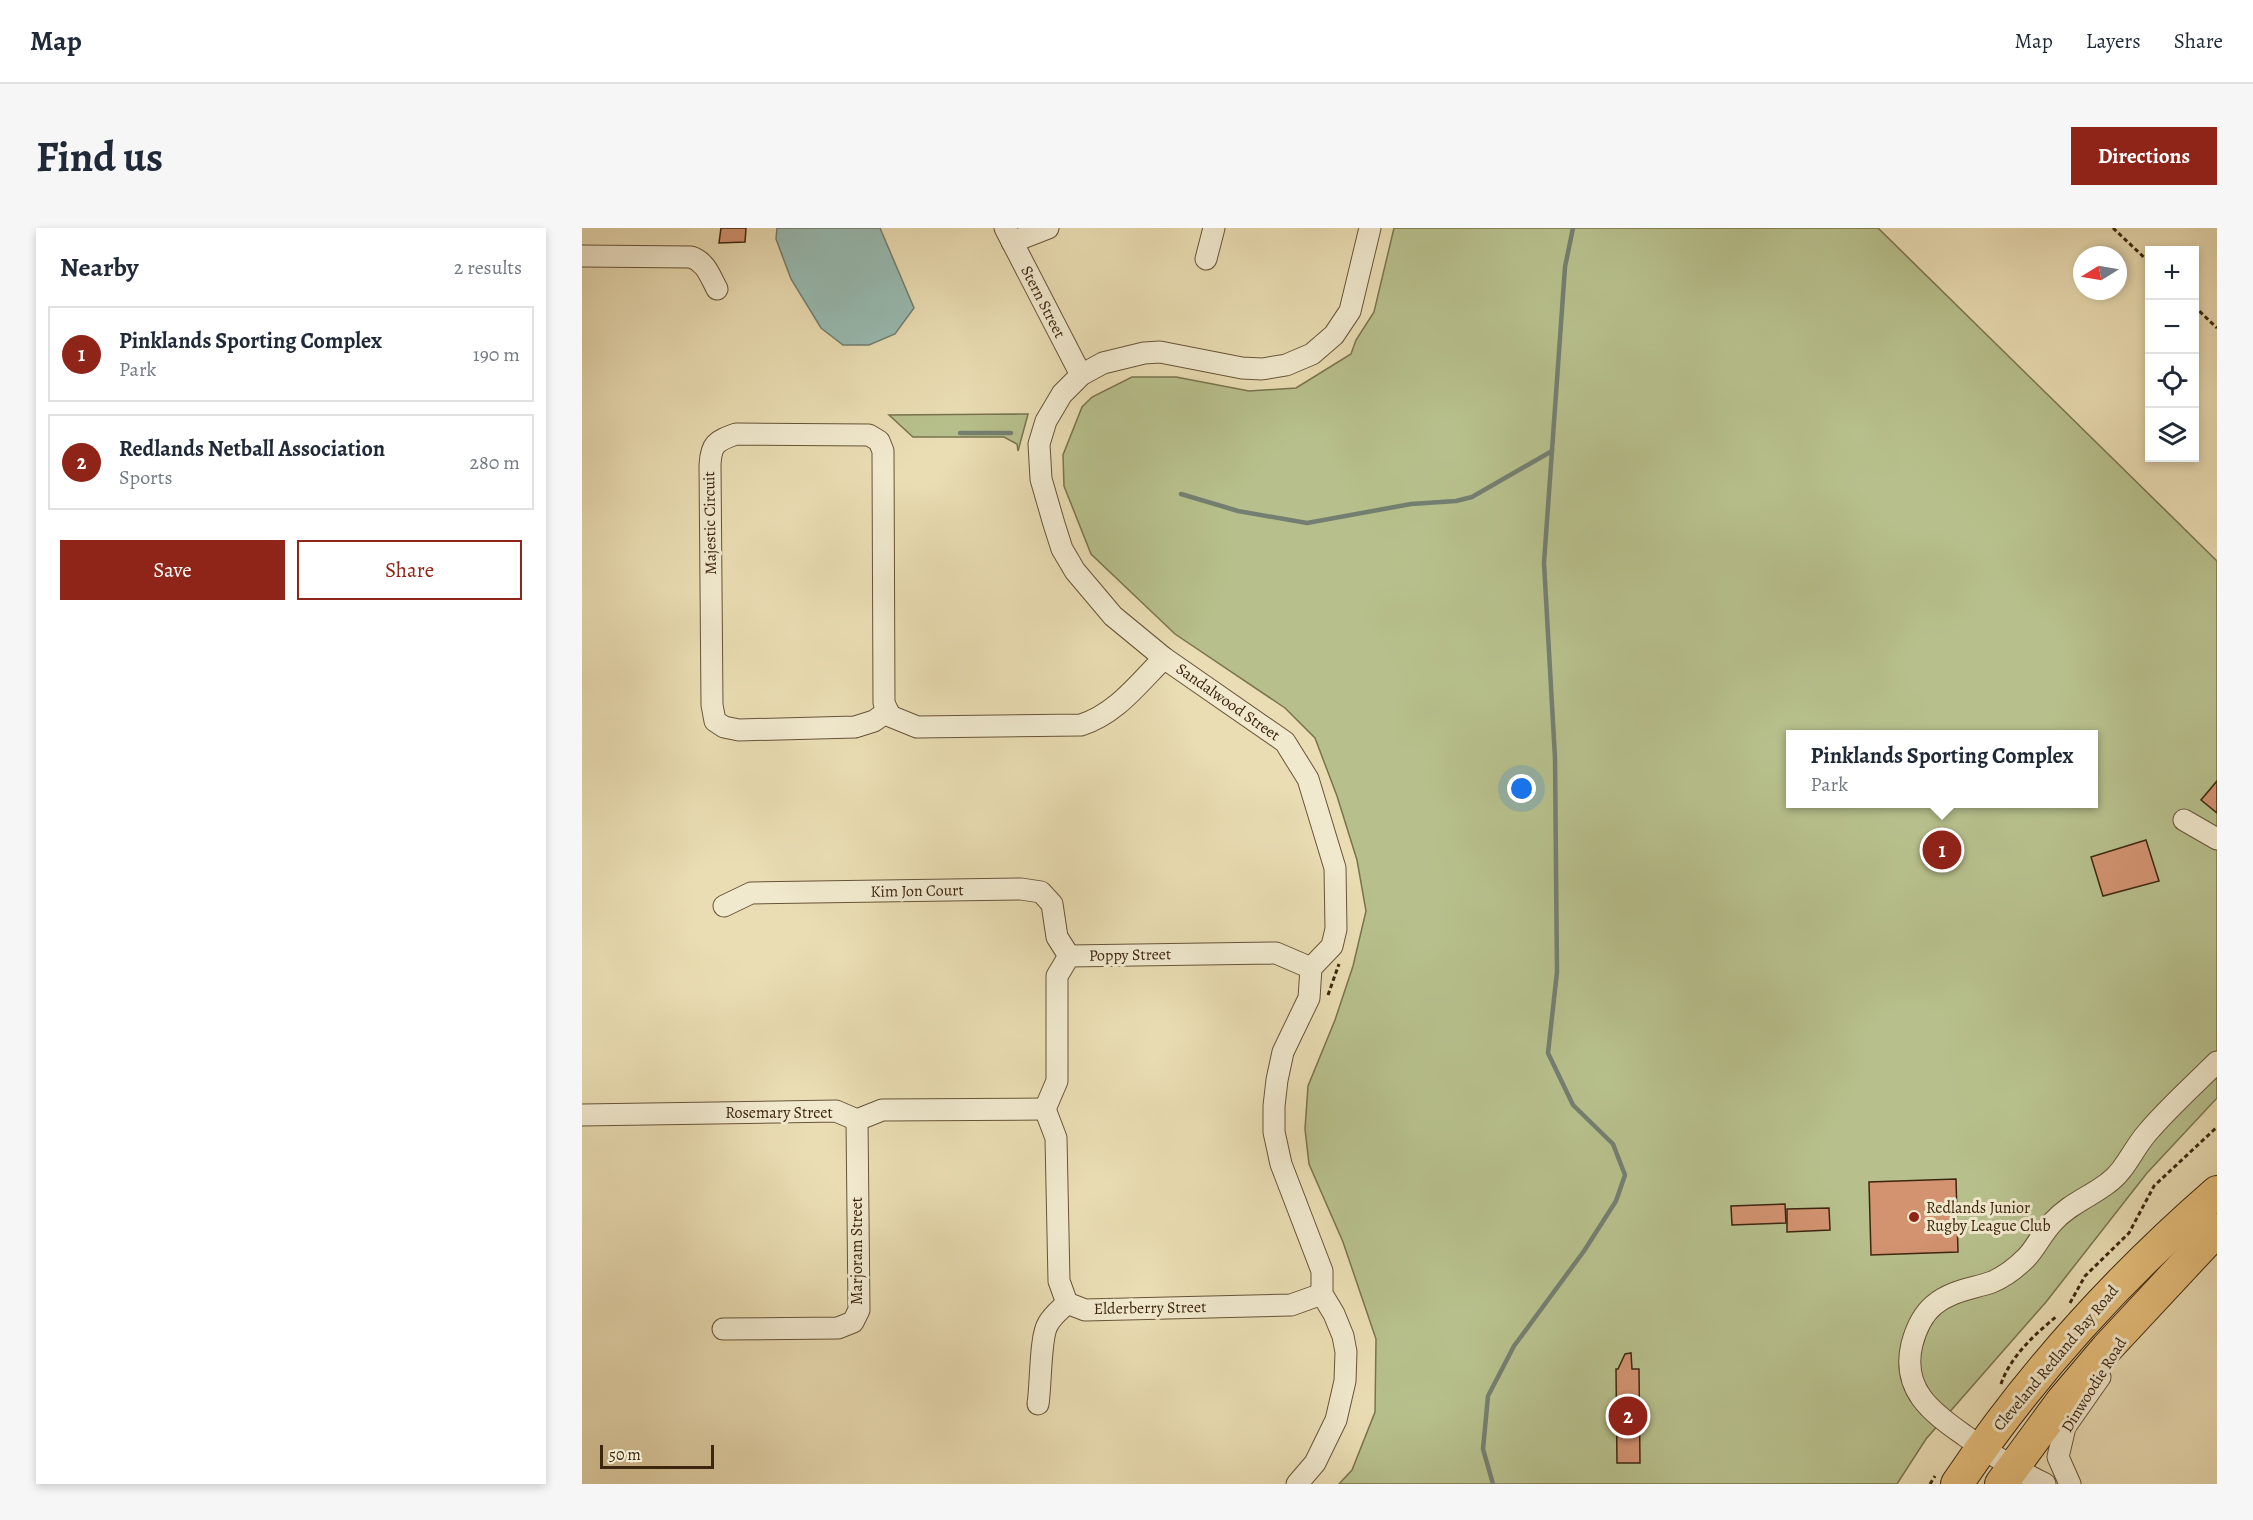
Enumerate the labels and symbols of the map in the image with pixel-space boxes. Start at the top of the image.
north arrow [2073,246,2127,300]
street label: Stern Street [1015,262,1071,342]
street label: Majestic Circuit [698,471,722,575]
street label: Sandalwood Street [1172,658,1284,746]
your location [1507,774,1536,803]
pin: 1 [1922,828,1962,872]
street label: Kim Jon Court [870,879,964,903]
street label: Poppy Street [1089,943,1171,967]
street label: Rosemary Street [725,1102,833,1124]
street label: Marjoram Street [846,1197,868,1305]
place label: Redlands Junior Rugby League Club [1926,1197,2051,1237]
marker: Redlands Junior Rugby League Club [1907,1210,1921,1224]
street label: Cleveland Redland Bay Road [1988,1280,2124,1436]
street label: Elderberry Street [1093,1296,1207,1320]
street label: Dinwoodie Road [2056,1333,2132,1437]
pin: 2 [1608,1394,1648,1438]
scale bar [600,1442,714,1470]

